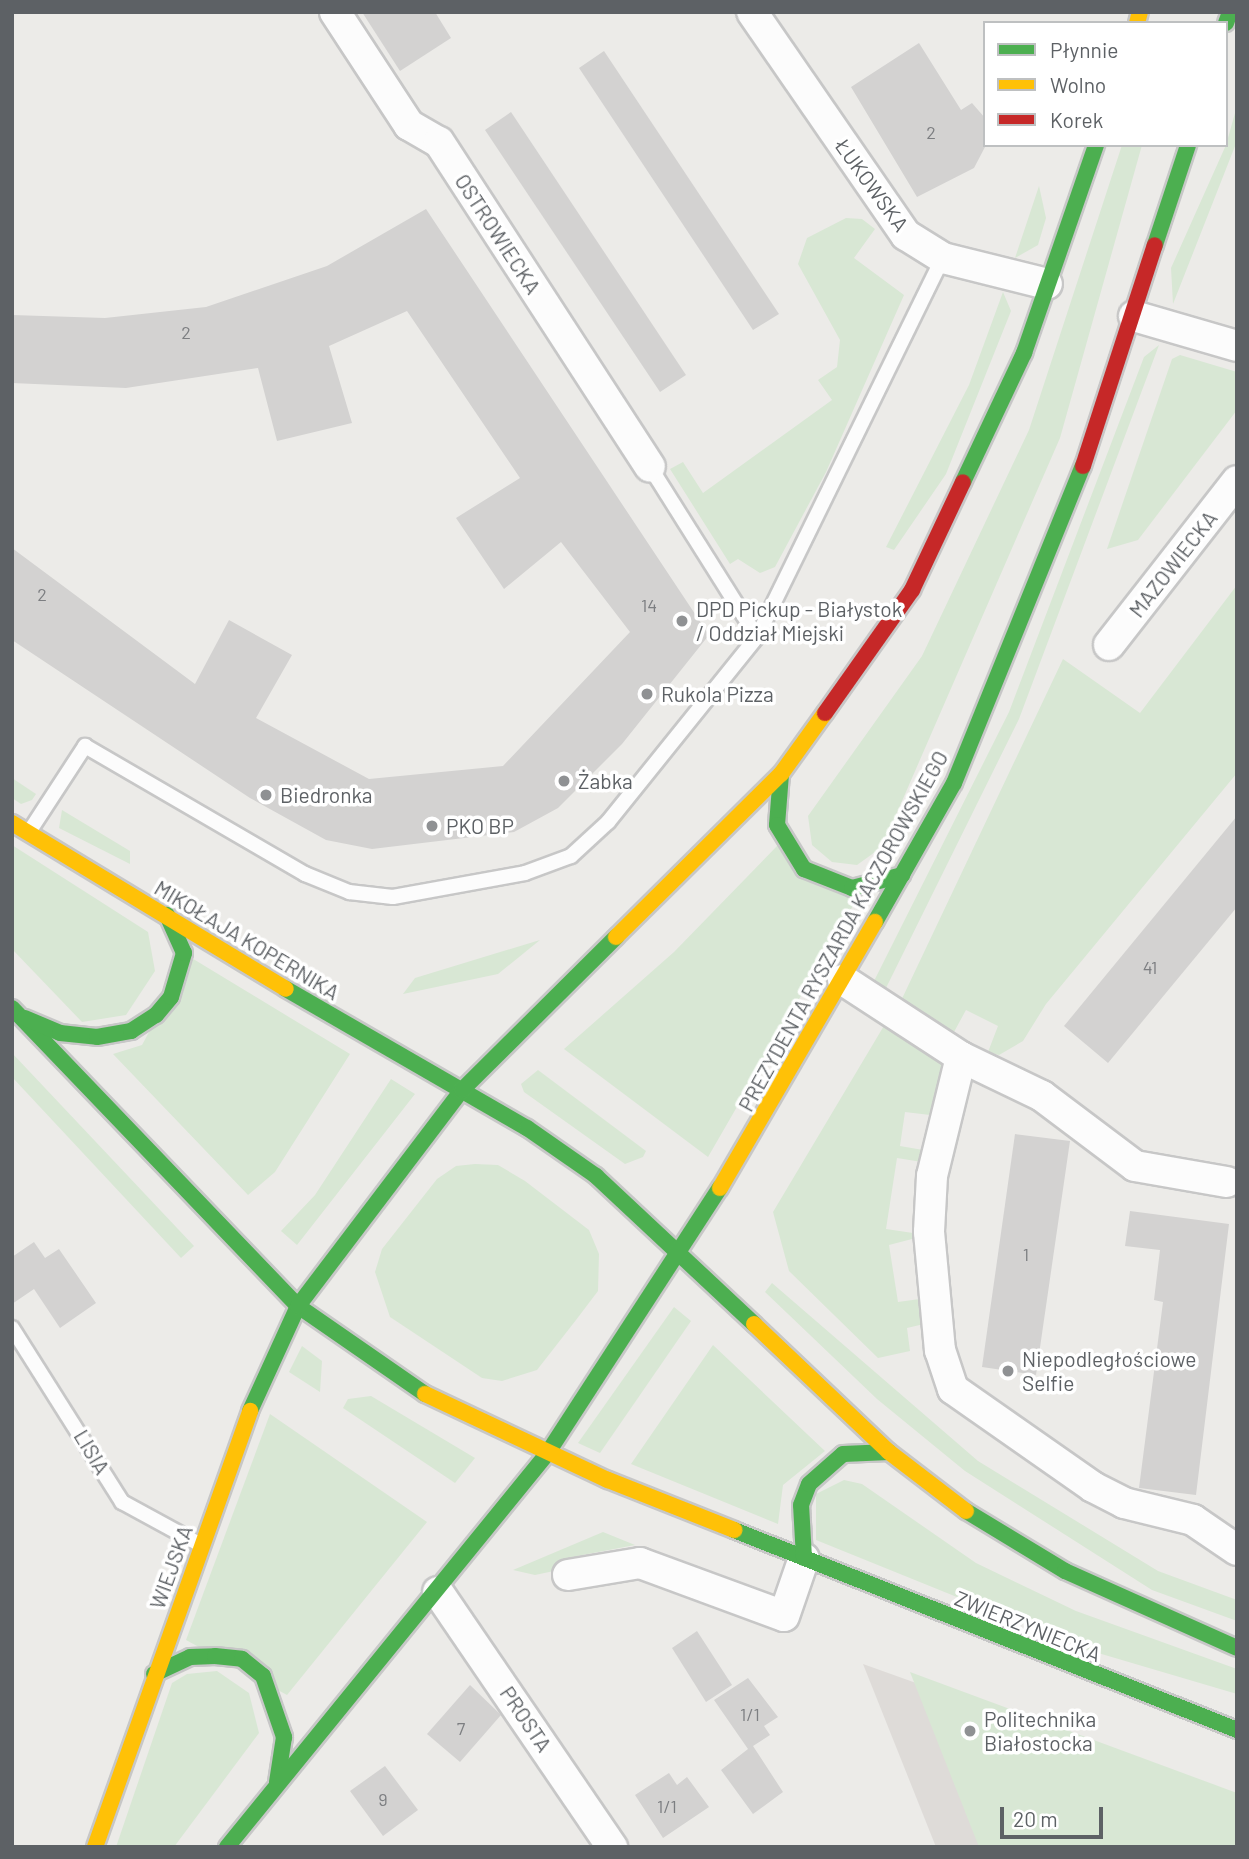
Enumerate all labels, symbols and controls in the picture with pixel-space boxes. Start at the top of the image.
legend [983,21,1228,147]
text: Płynnie [1050,37,1118,62]
text: Wolno [1050,72,1106,97]
text: Korek [1050,107,1103,132]
house number: 2 [926,121,936,143]
street label: ŁUKOWSKA [830,134,914,236]
street label: OSTROWIECKA [450,169,546,299]
house number: 2 [181,321,191,343]
street label: MAZOWIECKA [1124,506,1222,622]
house number: 2 [37,583,47,605]
house number: 14 [641,594,657,616]
place label: DPD Pickup - Białystok / Oddział Miejski [696,596,902,646]
marker: DPD Pickup - Białystok / Oddział Miejski [674,613,690,629]
place label: Rukola Pizza [661,681,774,707]
marker: Rukola Pizza [639,686,655,702]
street label: PREZYDENTA RYSZARDA KACZOROWSKIEGO [733,746,953,1116]
place label: Żabka [578,768,633,794]
marker: Żabka [556,773,572,789]
place label: Biedronka [280,782,373,808]
marker: Biedronka [258,787,274,803]
place label: PKO BP [446,813,514,839]
marker: PKO BP [424,818,440,834]
street label: MIKOŁAJA KOPERNIKA [150,875,344,1005]
house number: 41 [1143,956,1157,978]
house number: 1 [1023,1243,1029,1265]
place label: Niepodległościowe Selfie [1022,1346,1196,1396]
marker: Niepodległościowe Selfie [1000,1363,1016,1379]
street label: LISIA [69,1425,115,1479]
street label: WIEJSKA [144,1522,198,1612]
street label: ZWIERZYNIECKA [951,1585,1105,1667]
street label: PROSTA [495,1681,557,1757]
house number: 1/1 [740,1703,760,1725]
place label: Politechnika Białostocka [984,1706,1096,1756]
house number: 7 [457,1717,465,1739]
marker: Politechnika Białostocka [962,1723,978,1739]
house number: 9 [378,1788,388,1810]
scale bar [1004,1792,1107,1836]
house number: 1/1 [657,1795,677,1817]
text: 20 m [1013,1806,1058,1831]

